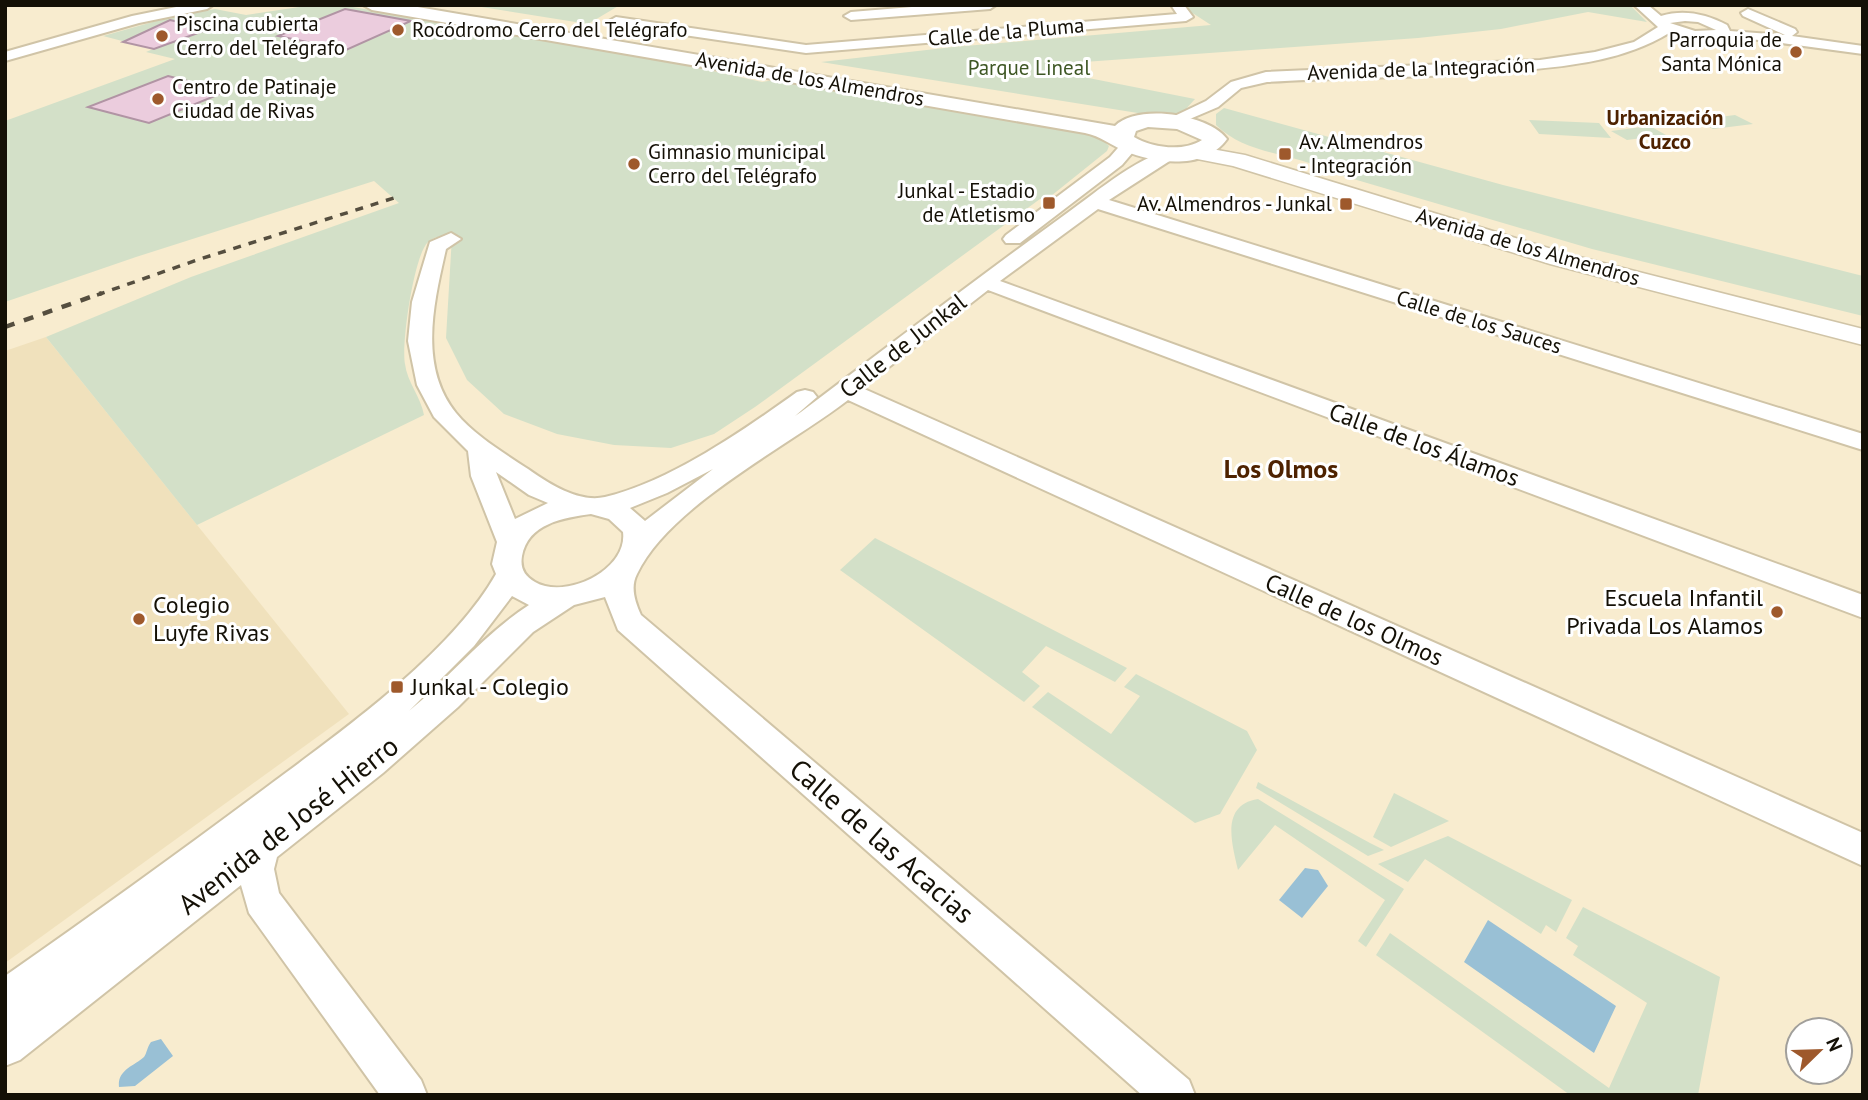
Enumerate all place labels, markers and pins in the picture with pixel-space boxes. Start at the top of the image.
place label: Piscina cubierta Cerro del Telégrafo [176,10,345,61]
place label: Rocódromo Cerro del Telégrafo [412,16,687,43]
marker: Rocódromo Cerro del Telégrafo [390,22,406,38]
place label: Parroquia de Santa Mónica [1661,26,1782,77]
marker: Piscina cubierta Cerro del Telégrafo [154,28,170,44]
marker: Parroquia de Santa Mónica [1788,44,1804,60]
place label: Centro de Patinaje Ciudad de Rivas [172,73,336,124]
marker: Centro de Patinaje Ciudad de Rivas [150,91,166,107]
place label: Av. Almendros - Integración [1299,128,1423,179]
place label: Gimnasio municipal Cerro del Telégrafo [648,138,825,189]
marker: Av. Almendros - Integración [1277,146,1293,162]
marker: Gimnasio municipal Cerro del Telégrafo [626,156,642,172]
place label: Junkal - Estadio de Atletismo [897,177,1035,228]
place label: Av. Almendros - Junkal [1137,190,1332,217]
marker: Junkal - Estadio de Atletismo [1041,195,1057,211]
marker: Av. Almendros - Junkal [1338,196,1354,212]
place label: Escuela Infantil Privada Los Alamos [1566,582,1763,641]
place label: Colegio Luyfe Rivas [153,589,269,648]
marker: Escuela Infantil Privada Los Alamos [1769,604,1785,620]
marker: Colegio Luyfe Rivas [131,611,147,627]
place label: Junkal - Colegio [410,671,569,702]
marker: Junkal - Colegio [389,679,405,695]

